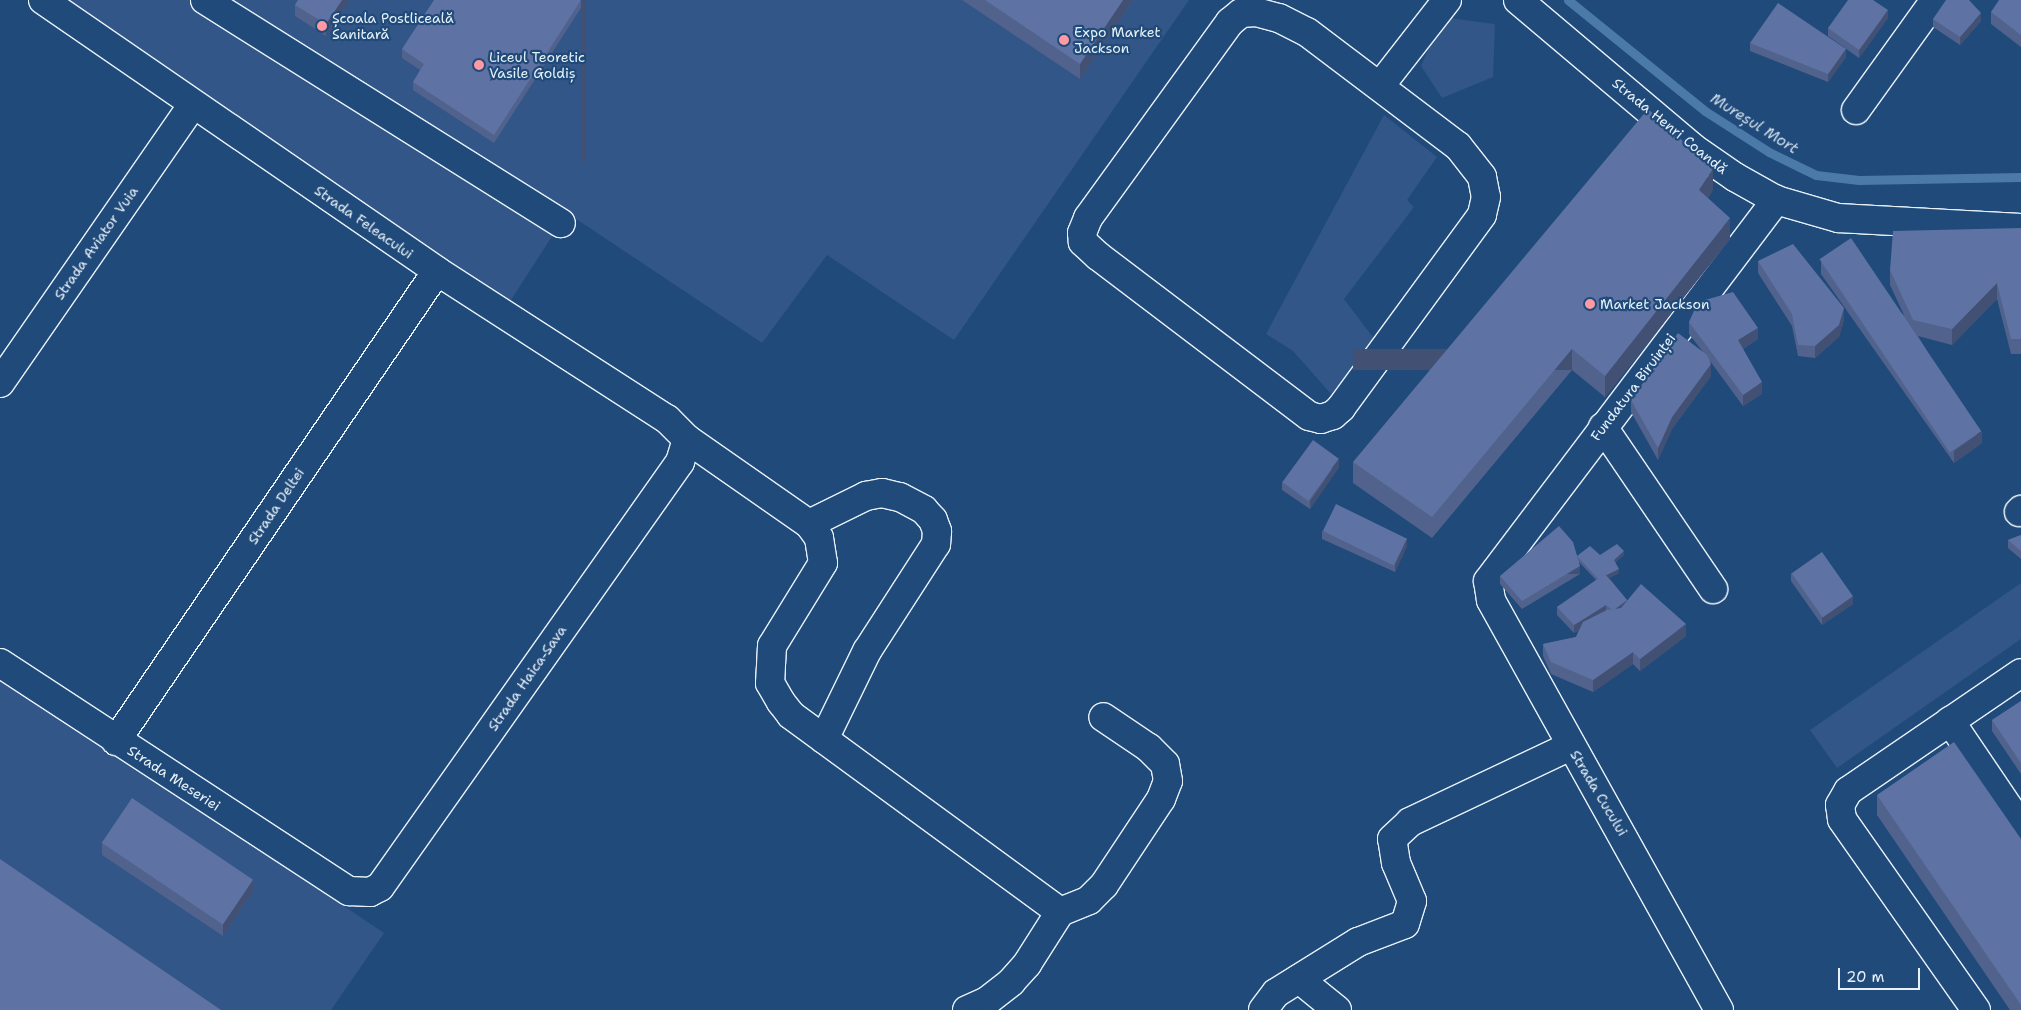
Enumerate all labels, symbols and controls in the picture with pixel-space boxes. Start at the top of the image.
place label: Școala Postliceală Sanitară [332,10,454,42]
marker: Școala Postliceală Sanitară [316,20,328,32]
place label: Expo Market Jackson [1074,24,1161,56]
marker: Expo Market Jackson [1058,34,1070,46]
place label: Liceul Teoretic Vasile Goldiș [489,49,585,82]
marker: Liceul Teoretic Vasile Goldiș [473,59,485,71]
street label: Strada Henri Coandă [1609,74,1731,178]
water label: Mureșul Mort [1707,90,1801,158]
street label: Strada Feleacului [311,182,417,262]
street label: Strada Aviator Vuia [51,183,141,303]
place label: Market Jackson [1600,296,1710,312]
marker: Market Jackson [1584,298,1596,310]
street label: Fundatura Biruinței [1587,330,1679,444]
street label: Strada Deltei [244,465,308,547]
street label: Strada Haica-Sava [484,622,570,734]
street label: Strada Meseriei [124,742,224,814]
street label: Strada Cucului [1567,747,1631,839]
scale bar [1841,958,1924,990]
text: 20 m [1846,967,1885,987]

